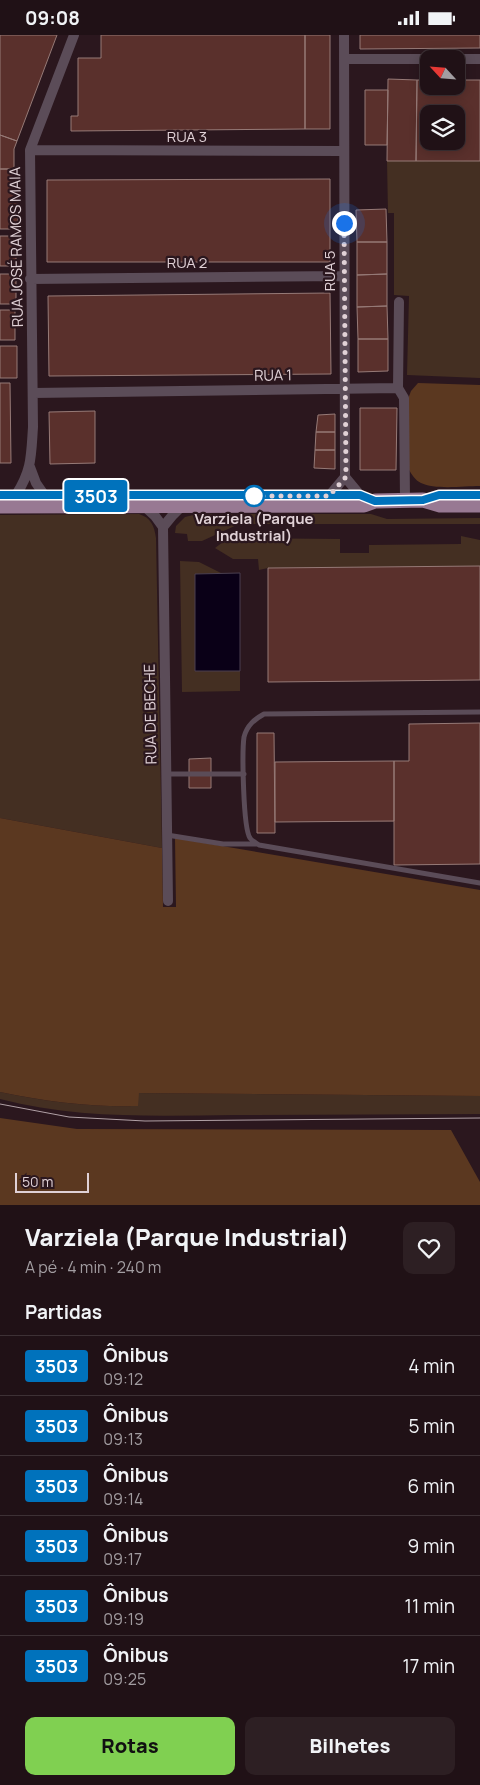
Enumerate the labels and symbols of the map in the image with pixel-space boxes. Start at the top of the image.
north arrow [420,50,465,95]
street label: RUA 3 [167,126,207,147]
street label: RUA JOSÉ RAMOS MAIA [4,166,28,327]
your location [332,211,357,236]
street label: RUA 5 [319,251,340,291]
street label: RUA 2 [167,252,207,273]
street label: RUA 1 [254,364,292,386]
line badge: 3503 [61,480,131,512]
marker: Varziela (Parque Industrial) [243,485,265,507]
place label: Varziela (Parque Industrial) [194,508,314,546]
street label: RUA DE BECHE [139,664,161,764]
scale bar [15,1170,89,1193]

